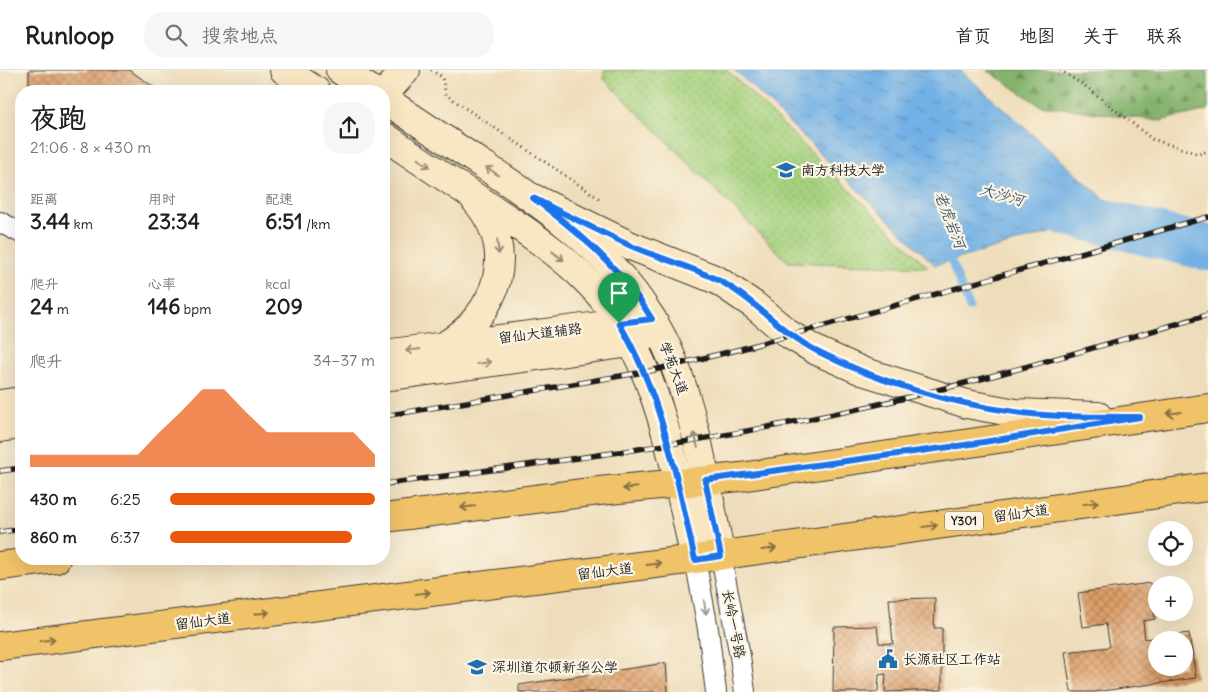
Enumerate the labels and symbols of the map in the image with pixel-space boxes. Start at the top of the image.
one-way arrow [417,159,431,169]
school or university icon: 南方科技大学 [775,159,797,181]
place label: 南方科技大学 [801,161,885,179]
one-way arrow [485,166,499,176]
water label: 大沙河 [978,179,1029,211]
water label: 老虎岩河 [931,188,971,254]
one-way arrow [493,239,503,255]
one-way arrow [551,250,564,261]
pin [598,272,640,323]
street label: 留仙大道辅路 [497,319,583,347]
street label: 学苑大道 [656,339,692,397]
one-way arrow [405,345,421,355]
one-way arrow [476,358,492,368]
one-way arrow [1166,408,1182,418]
one-way arrow [691,432,700,448]
one-way arrow [622,483,638,493]
one-way arrow [1082,498,1098,508]
street label: 留仙大道 [992,500,1050,526]
one-way arrow [461,502,477,512]
road number: Y301 [945,512,983,531]
one-way arrow [921,521,937,531]
one-way arrow [761,544,777,554]
street label: 留仙大道 [576,559,634,583]
one-way arrow [645,559,661,569]
one-way arrow [415,588,431,598]
street label: 长岭一号路 [718,588,750,660]
one-way arrow [700,599,710,615]
one-way arrow [253,608,269,618]
street label: 留仙大道 [174,609,232,633]
one-way arrow [40,635,56,645]
public building icon: 长源社区工作站 [877,648,899,670]
place label: 长源社区工作站 [903,650,1001,668]
school or university icon: 深圳道尔顿新华公学 [466,656,488,678]
place label: 深圳道尔顿新华公学 [492,658,618,676]

